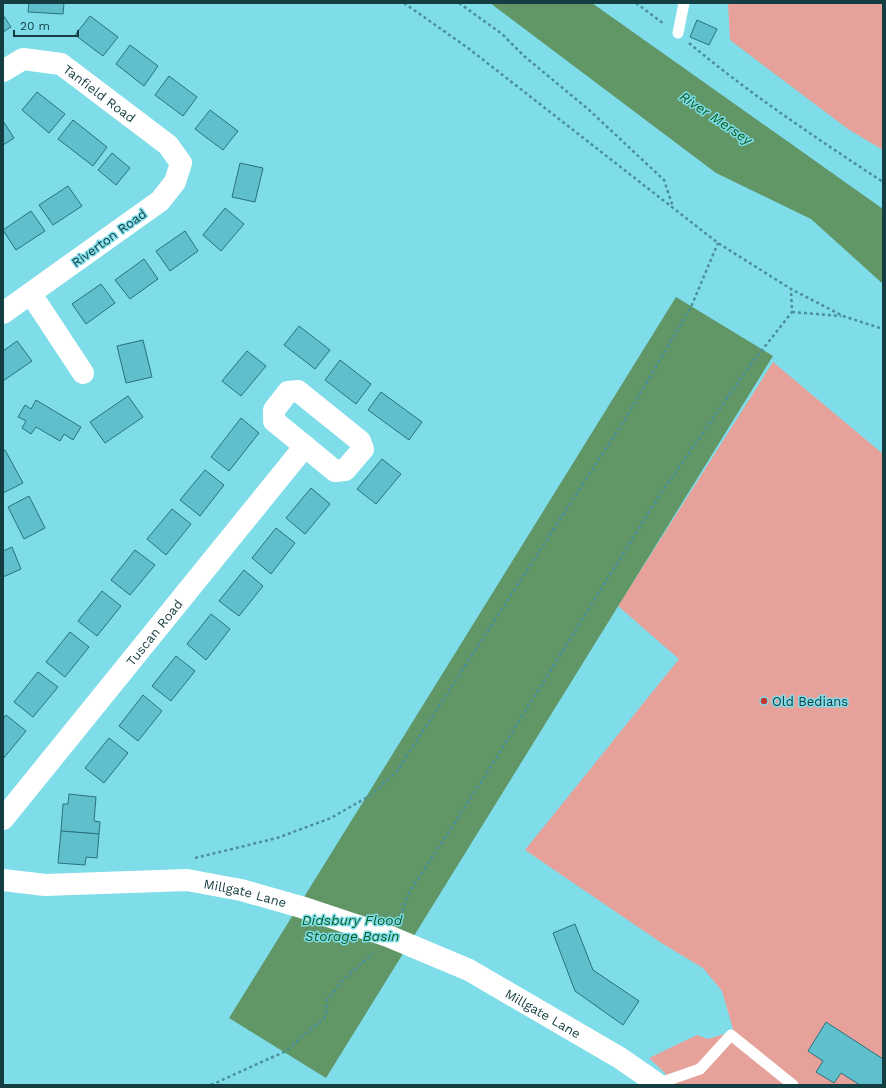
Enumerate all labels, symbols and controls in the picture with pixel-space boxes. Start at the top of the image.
scale bar [14,12,78,38]
text: 20 m [20,19,50,33]
street label: Tanfield Road [61,61,138,125]
water label: River Mersey [677,88,756,149]
street label: Riverton Road [69,206,149,270]
street label: Tuscan Road [123,596,185,669]
place label: Old Bedians [772,694,848,709]
marker: Old Bedians [759,696,769,706]
street label: Millgate Lane [203,876,288,910]
water label: Didsbury Flood Storage Basin [302,912,403,944]
street label: Millgate Lane [503,985,583,1041]

